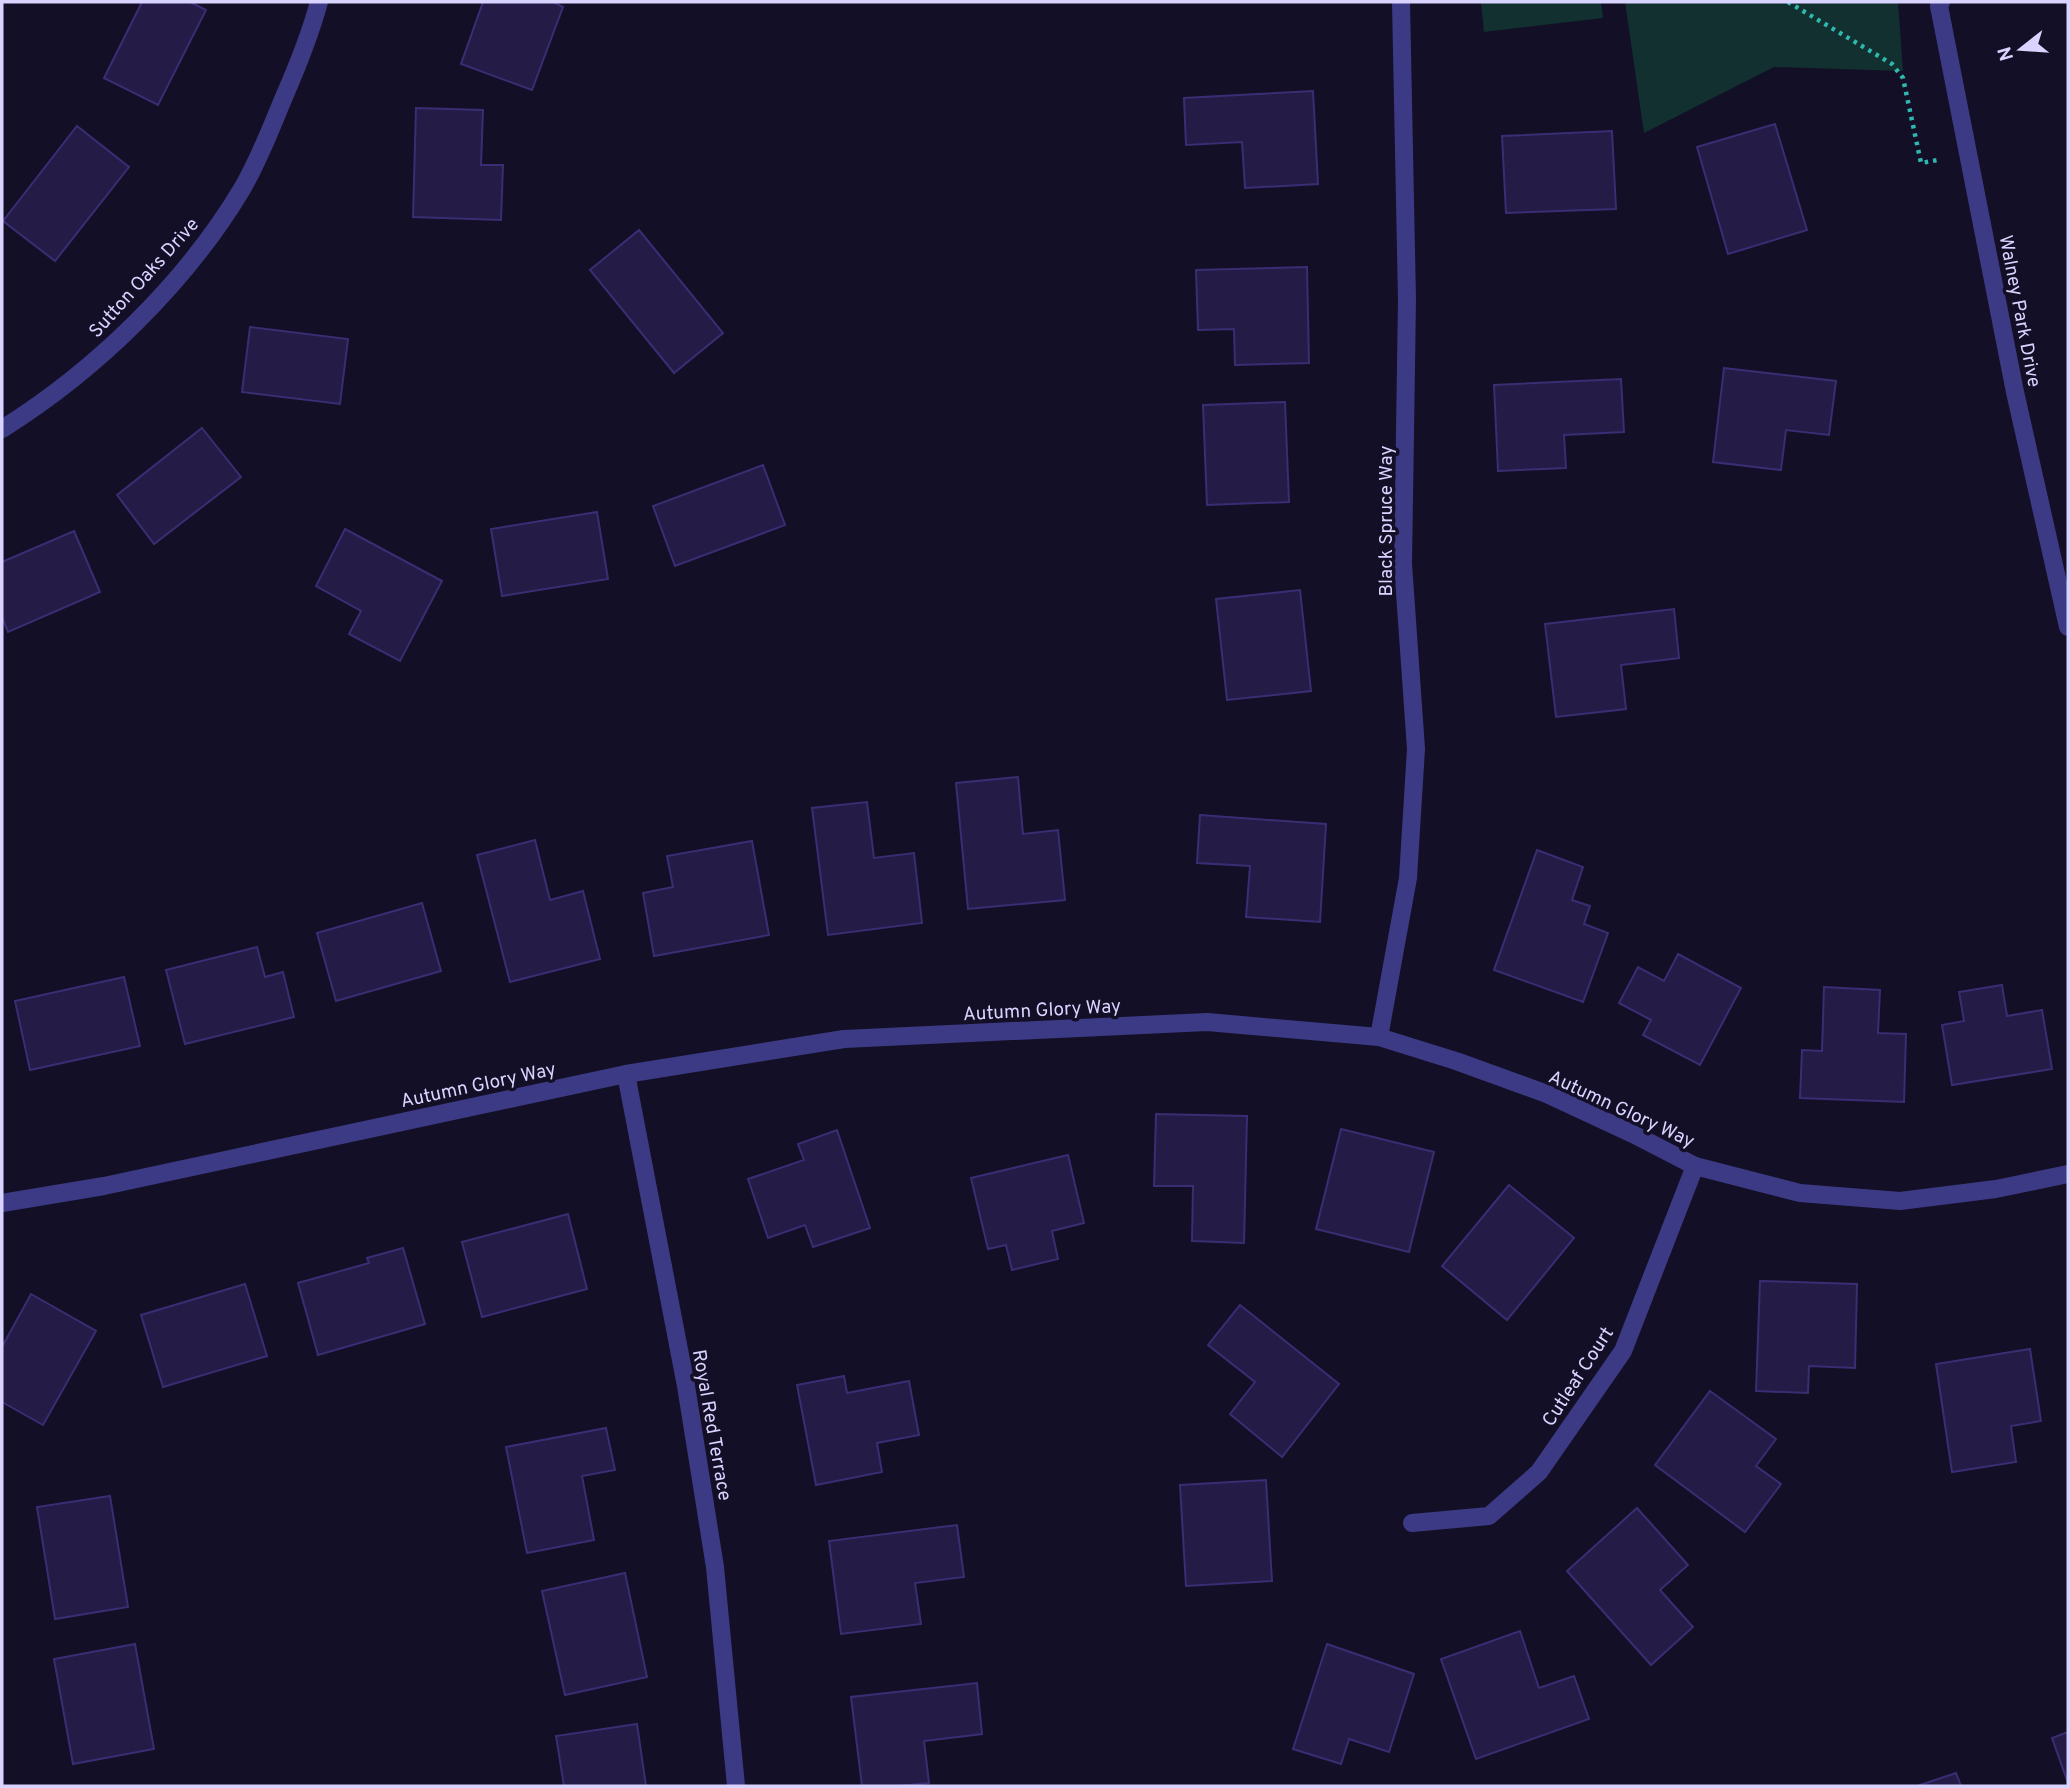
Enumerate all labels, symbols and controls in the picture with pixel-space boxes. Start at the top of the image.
north arrow [1986,14,2056,84]
text: N [1993,43,2020,63]
street label: Sutton Oaks Drive [84,213,205,343]
street label: Walney Park Drive [1993,233,2046,390]
street label: Black Spruce Way [1375,445,1399,597]
street label: Autumn Glory Way [962,995,1122,1027]
street label: Autumn Glory Way [399,1058,558,1114]
street label: Autumn Glory Way [1544,1065,1698,1154]
street label: Cutleaf Court [1537,1323,1620,1432]
street label: Royal Red Terrace [686,1348,736,1503]

